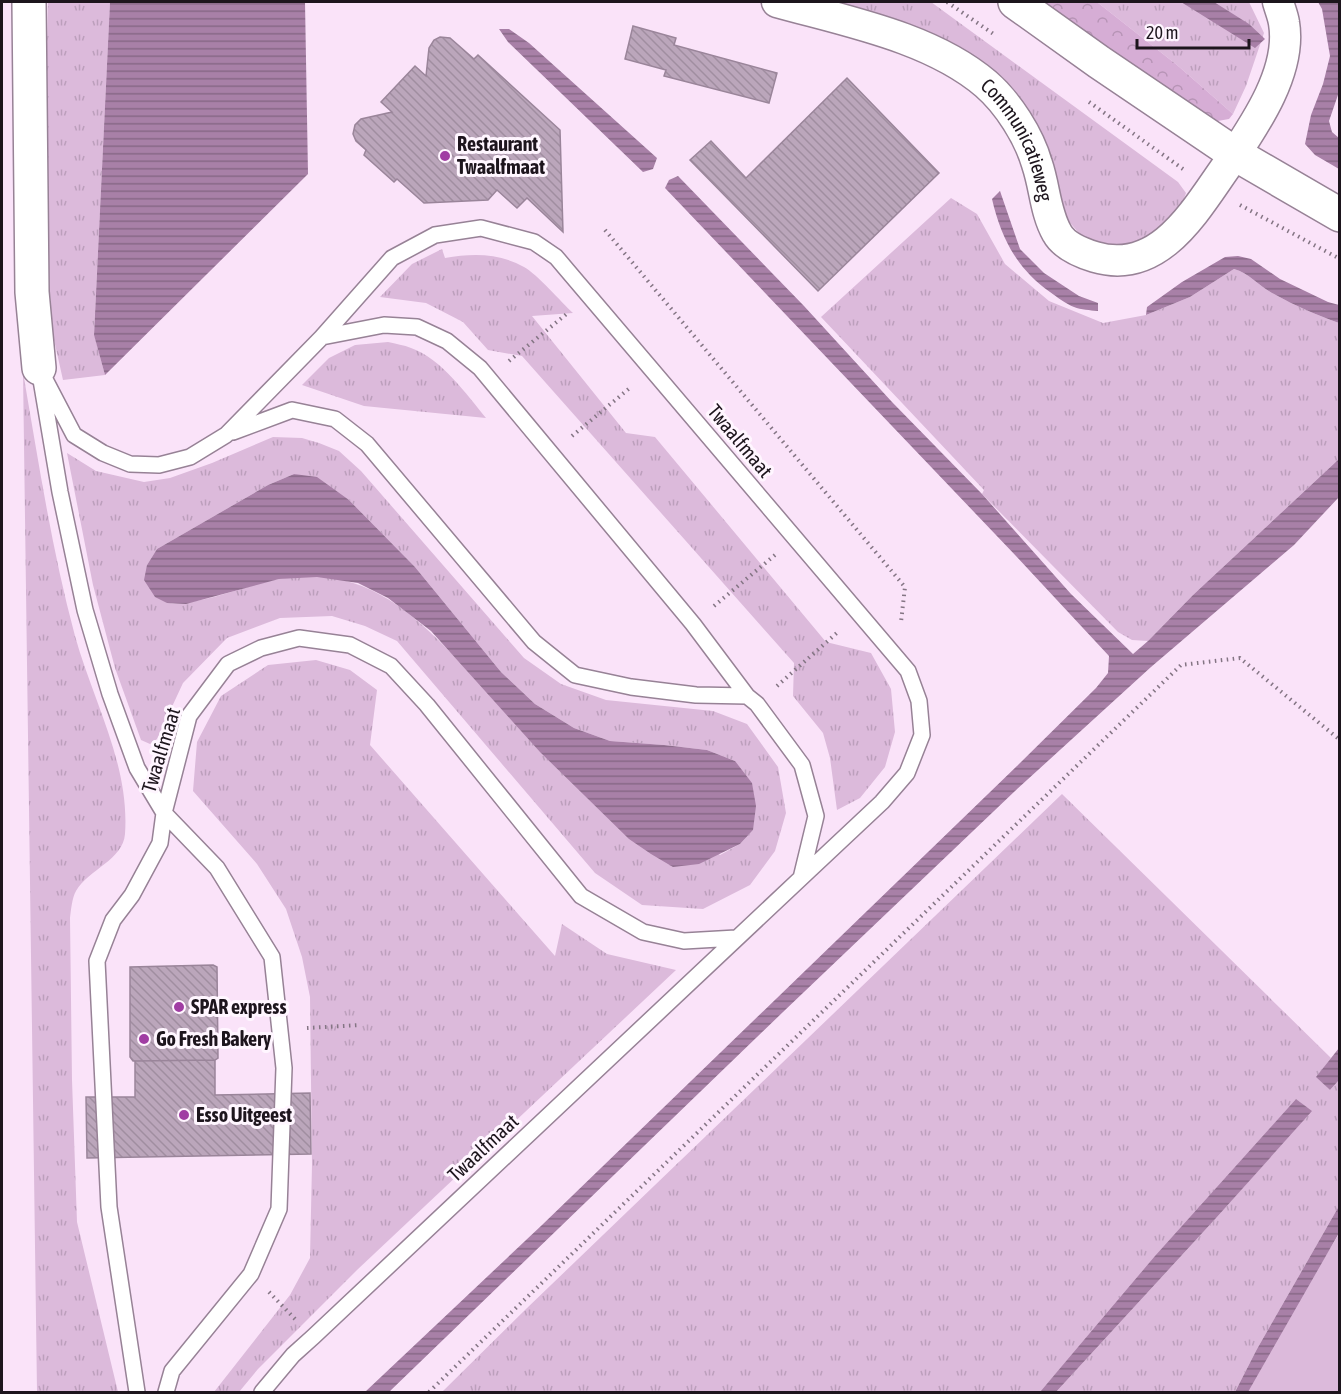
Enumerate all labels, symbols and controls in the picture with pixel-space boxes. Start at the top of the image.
scale bar [1137,12,1250,50]
text: 20 m [1146,22,1178,43]
street label: Communicatieweg [977,73,1058,204]
place label: Restaurant Twaalfmaat [457,132,545,178]
marker: Restaurant Twaalfmaat [438,149,452,163]
street label: Twaalfmaat [703,400,778,482]
street label: Twaalfmaat [137,704,184,795]
place label: SPAR express [191,995,286,1018]
marker: SPAR express [172,1000,186,1014]
place label: Go Fresh Bakery [156,1027,272,1050]
marker: Go Fresh Bakery [137,1032,151,1046]
place label: Esso Uitgeest [196,1103,292,1126]
marker: Esso Uitgeest [177,1108,191,1122]
street label: Twaalfmaat [443,1109,523,1186]

